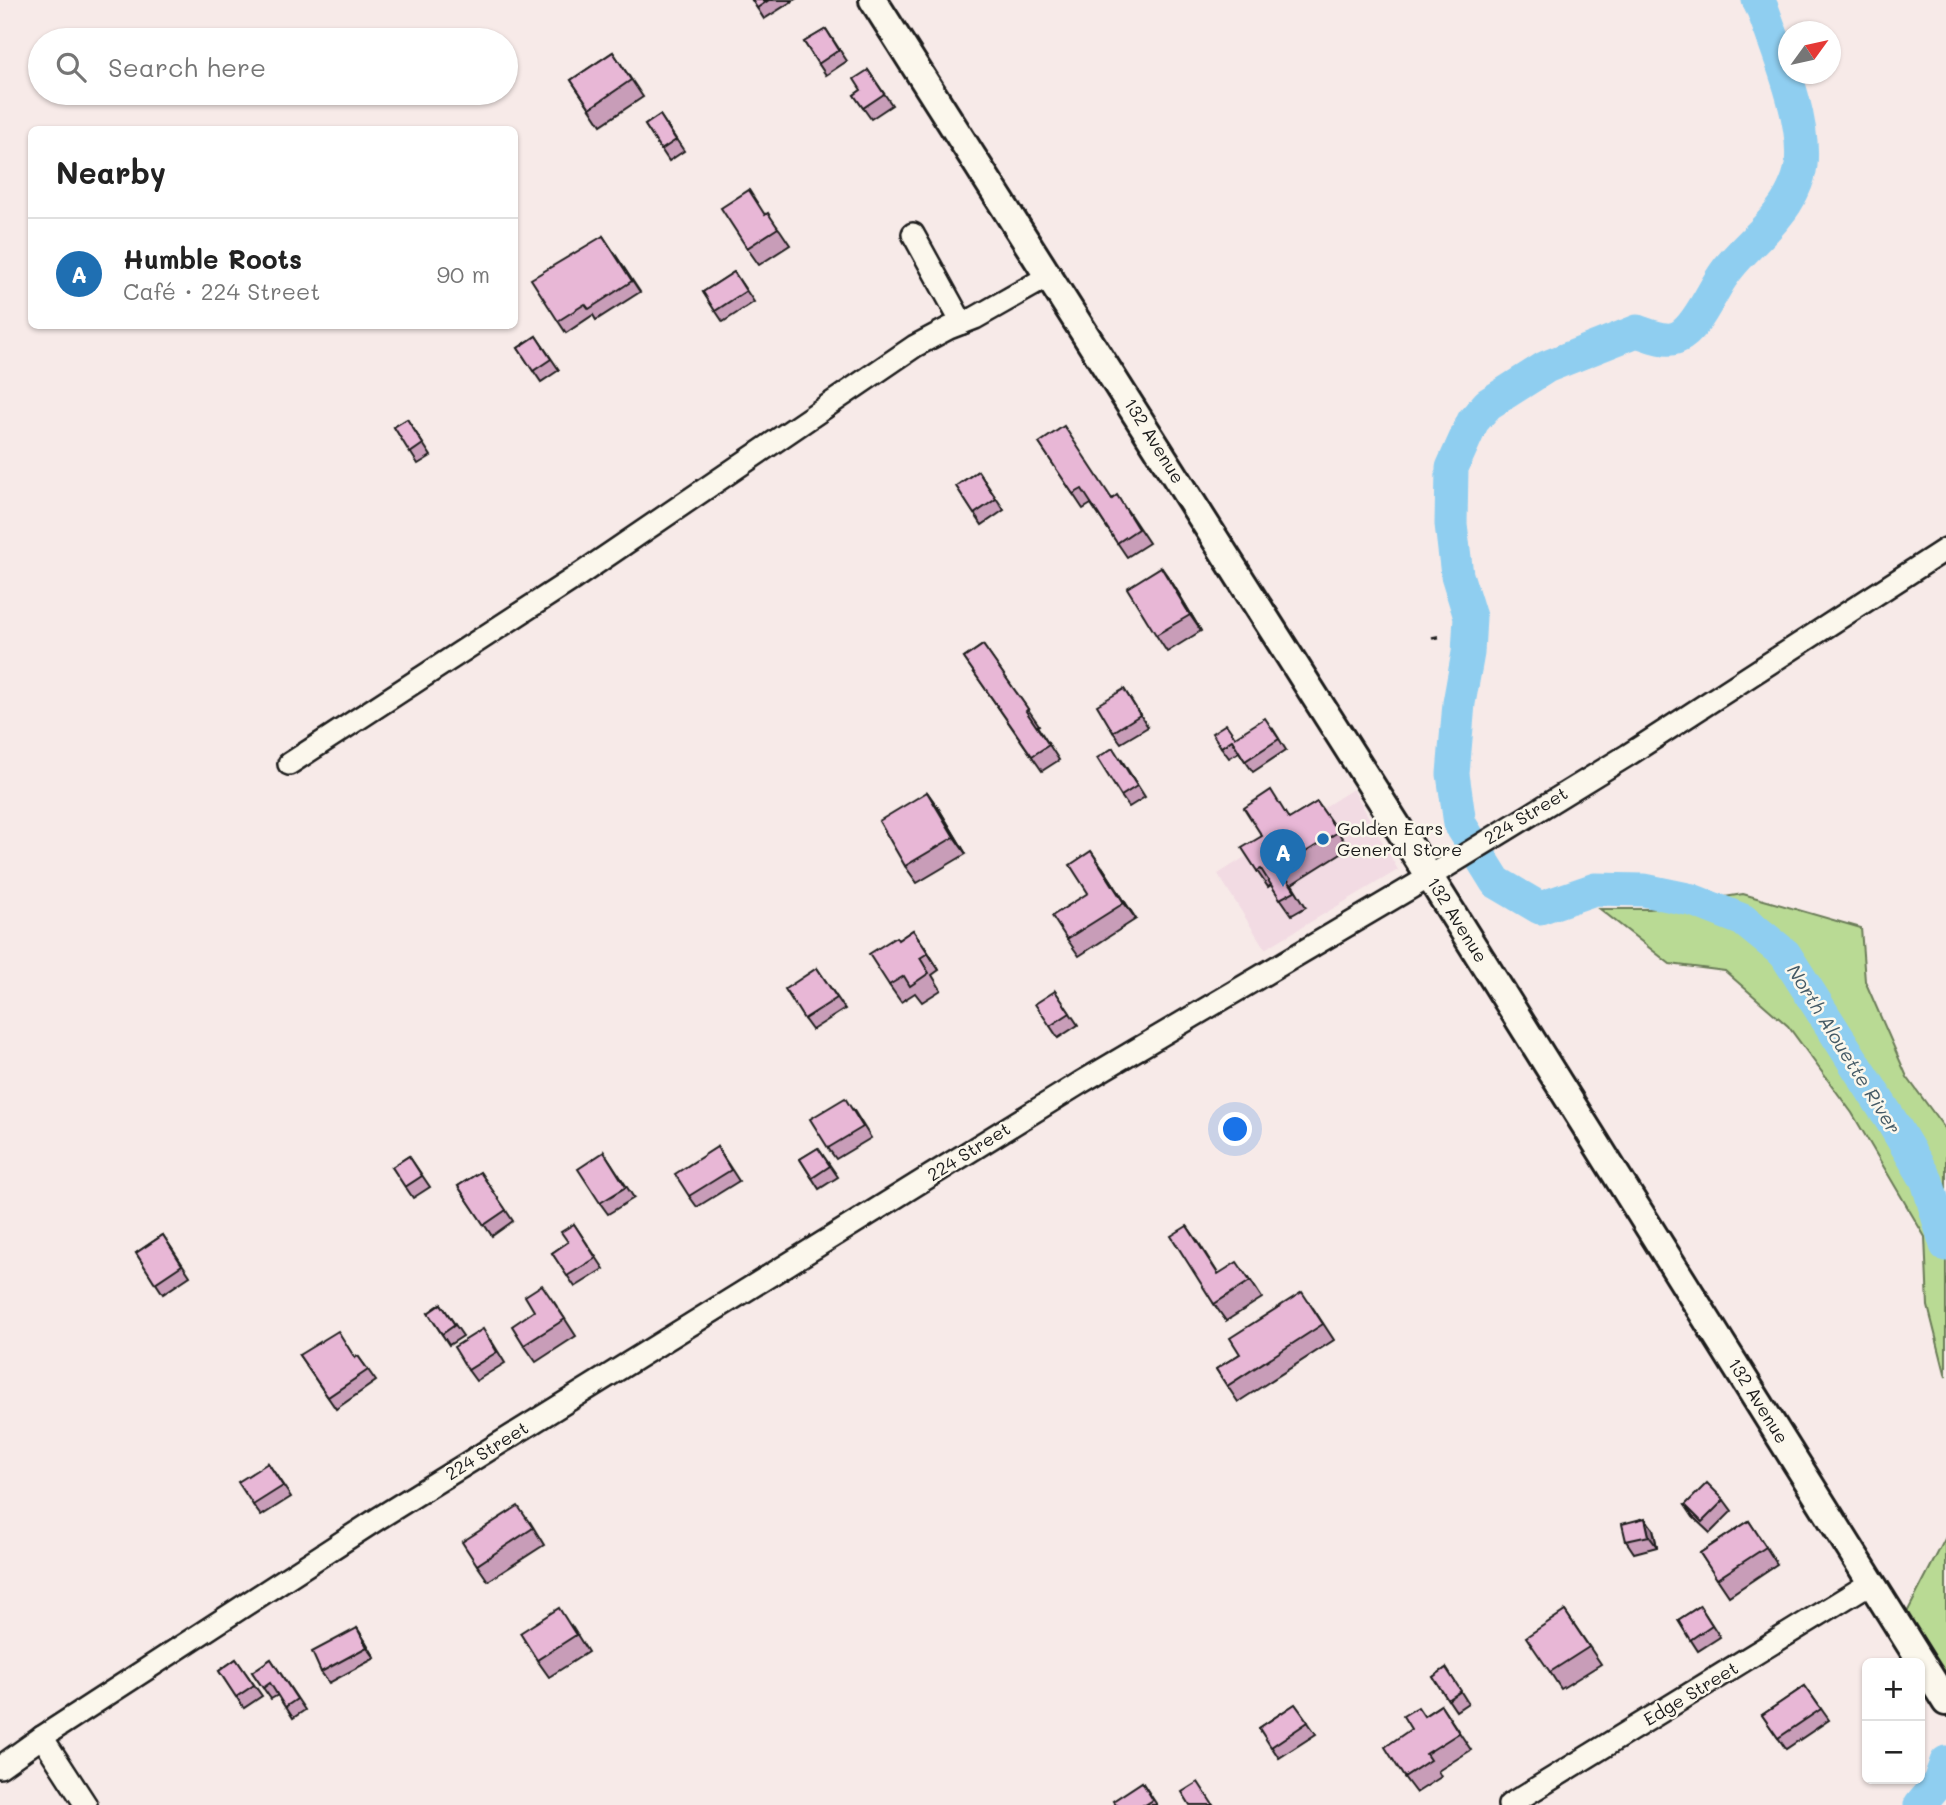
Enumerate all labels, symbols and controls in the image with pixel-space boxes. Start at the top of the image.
north arrow [1778,21,1841,84]
search box [28,28,518,105]
icon: search [52,48,90,86]
text: Search here [108,50,266,84]
text: Nearby [56,152,166,192]
text: Humble Roots [123,242,302,276]
text: A [71,259,87,289]
text: 90 m [437,259,490,289]
text: Café · 224 Street [123,276,320,306]
street label: 132 Avenue [1119,393,1191,488]
street label: 224 Street [1479,781,1572,850]
place label: Golden Ears General Store [1337,816,1462,861]
pin: A [1260,829,1306,887]
marker: Golden Ears General Store [1315,831,1331,847]
street label: 132 Avenue [1422,872,1494,967]
water label: North Alouette River [1782,959,1907,1138]
your location [1218,1112,1252,1146]
street label: 224 Street [922,1116,1015,1186]
street label: 132 Avenue [1723,1353,1795,1448]
street label: 224 Street [440,1415,533,1485]
street label: Edge Street [1639,1655,1742,1731]
map controls [1862,1658,1925,1784]
button: + [1862,1658,1925,1721]
button: − [1862,1721,1925,1784]

